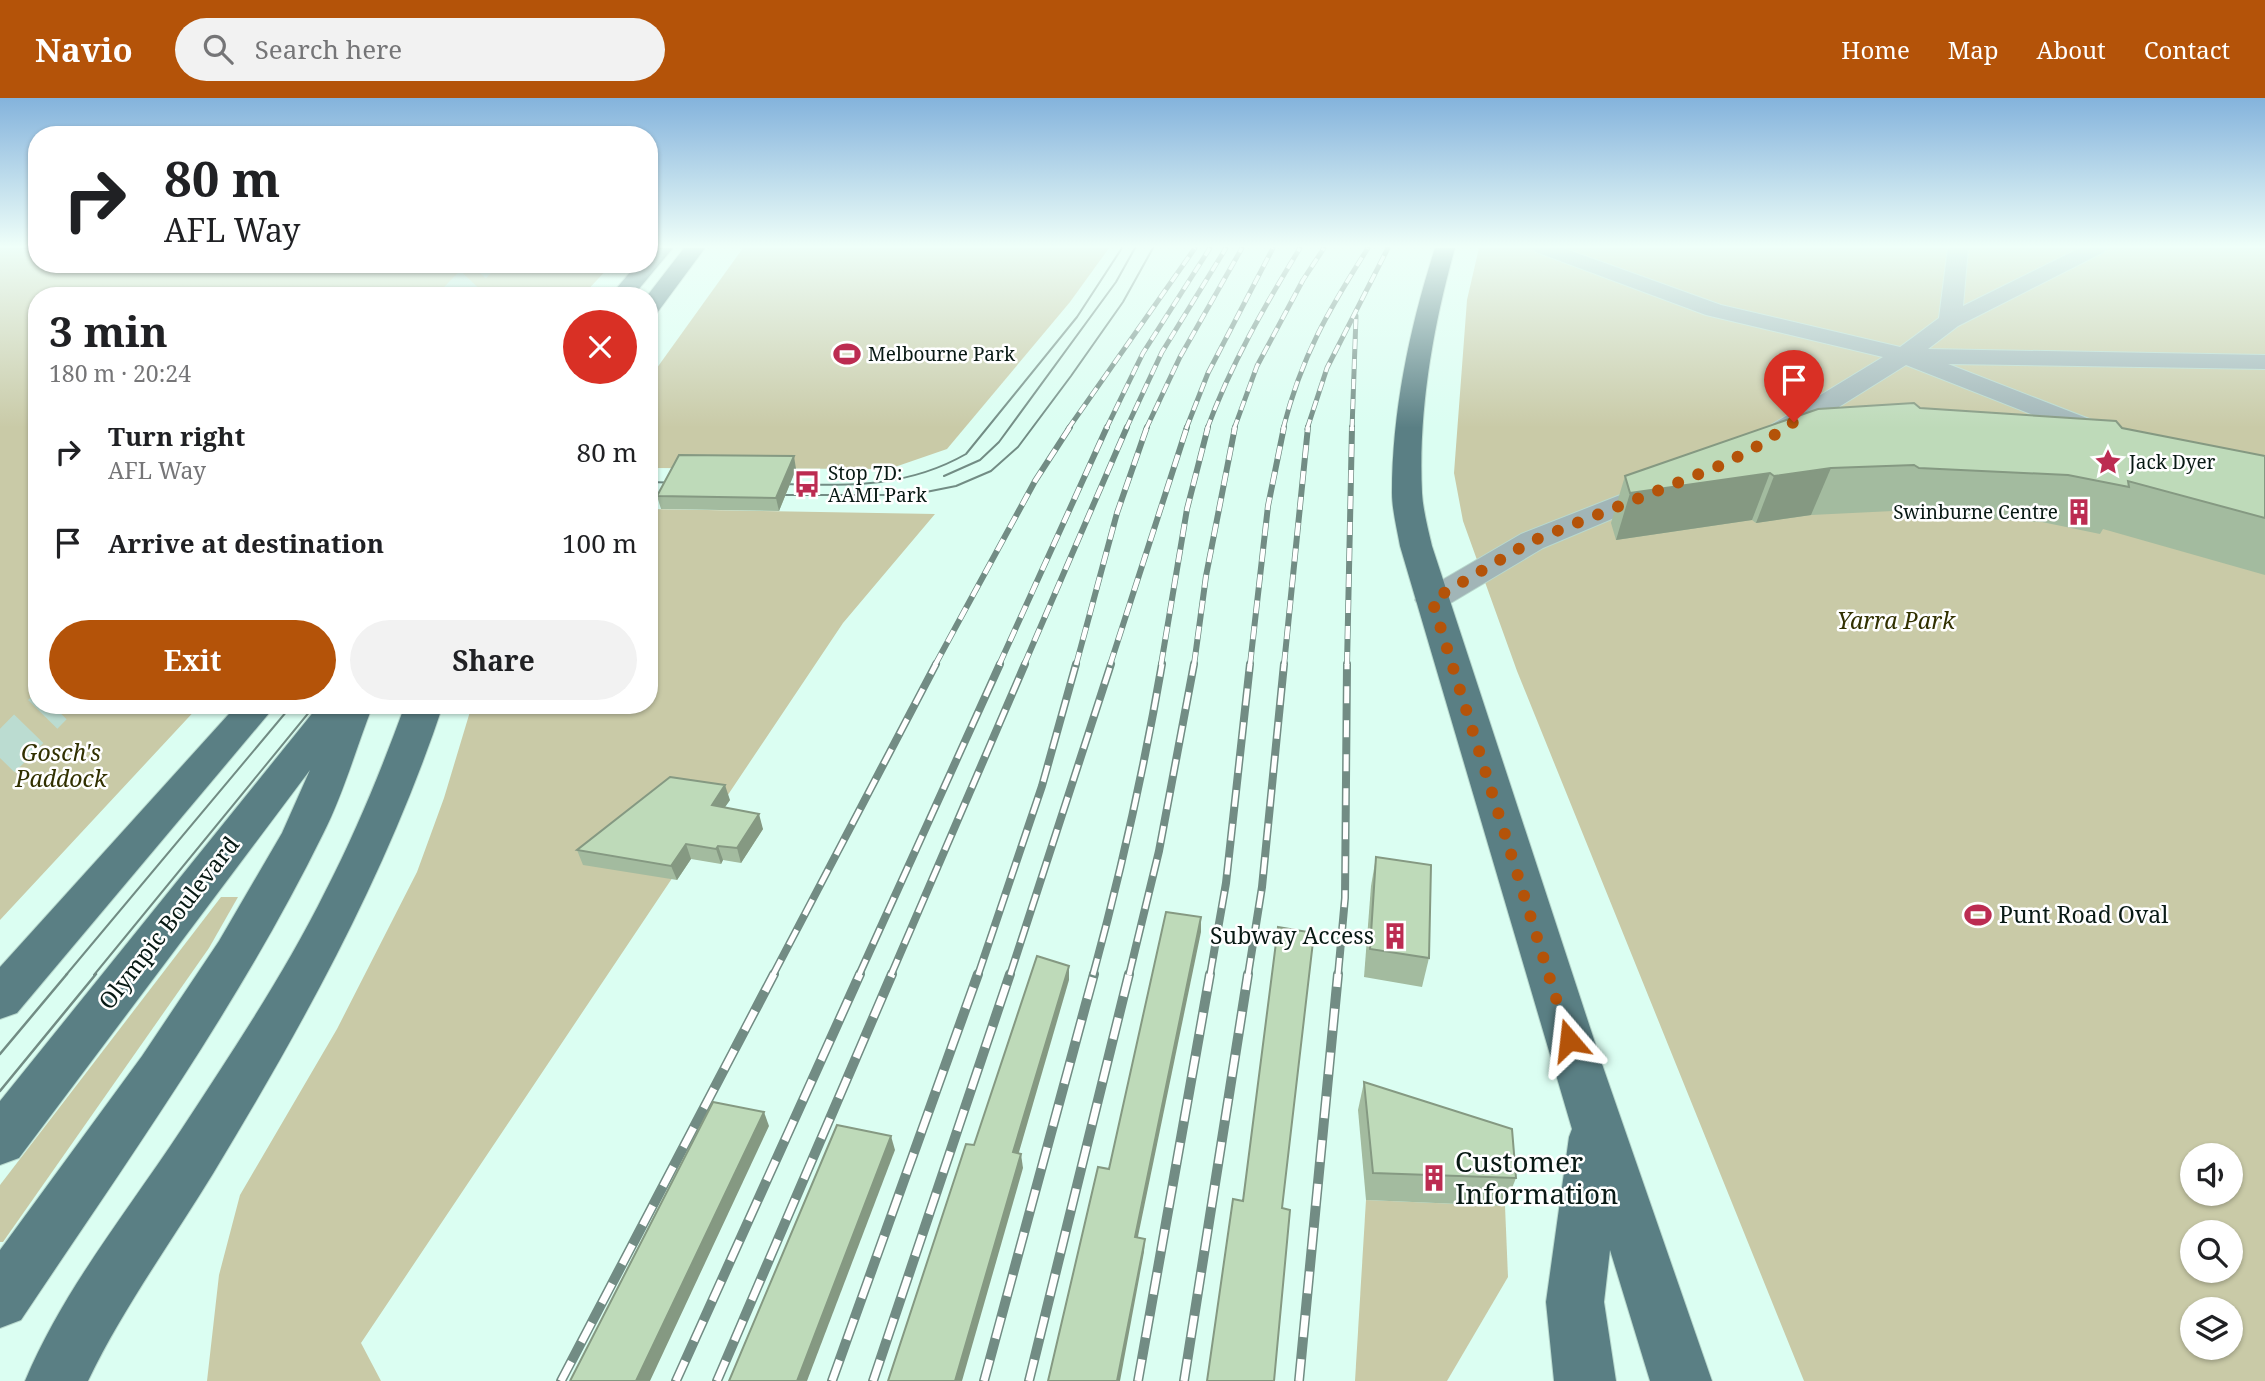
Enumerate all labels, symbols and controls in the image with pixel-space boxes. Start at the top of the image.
search box [175,18,665,81]
text: Navio [35,27,133,72]
icon: search [199,30,237,68]
text: Search here [255,31,402,67]
text: Home [1841,33,1910,66]
text: Map [1948,33,1999,66]
text: About [2037,33,2106,66]
text: Contact [2144,33,2230,66]
text: 80 m [164,145,280,211]
icon: right [49,154,140,245]
text: AFL Way [164,208,300,251]
text: 3 min [49,302,168,359]
button: close [563,310,637,384]
sports icon: Melbourne Park [832,339,862,369]
place label: Melbourne Park [868,341,1016,367]
pin [1764,350,1824,422]
text: 180 m · 20:24 [49,357,191,389]
icon: arrive [1775,361,1813,399]
text: Turn right [108,418,245,454]
icon: right [49,433,87,471]
text: 80 m [577,434,637,470]
place icon: Jack Dyer [2093,447,2123,477]
place label: Jack Dyer [2128,449,2216,475]
text: AFL Way [108,454,206,486]
place label: Stop 7D: AAMI Park [828,460,928,508]
bus stop icon: Stop 7D: AAMI Park [792,469,822,499]
building icon: Swinburne Centre [2064,497,2094,527]
place label: Swinburne Centre [1893,499,2058,525]
icon: arrive [49,524,87,562]
text: Arrive at destination [108,525,384,561]
text: 100 m [562,525,637,561]
park label: Yarra Park [1837,604,1956,636]
button: Exit [49,620,336,700]
button: Share [350,620,637,700]
park label: Gosch's Paddock [14,736,108,794]
street label: Olympic Boulevard [91,829,246,1015]
place label: Punt Road Oval [1999,898,2168,930]
sports icon: Punt Road Oval [1963,900,1993,930]
place label: Subway Access [1210,919,1374,951]
building icon: Subway Access [1380,921,1410,951]
position arrow [1532,1003,1606,1077]
place label: Customer Information [1455,1142,1618,1212]
map controls [2180,1143,2243,1360]
button: sound [2180,1143,2243,1206]
building icon: Customer Information [1419,1163,1449,1193]
button: search [2180,1220,2243,1283]
button: layers [2180,1297,2243,1360]

